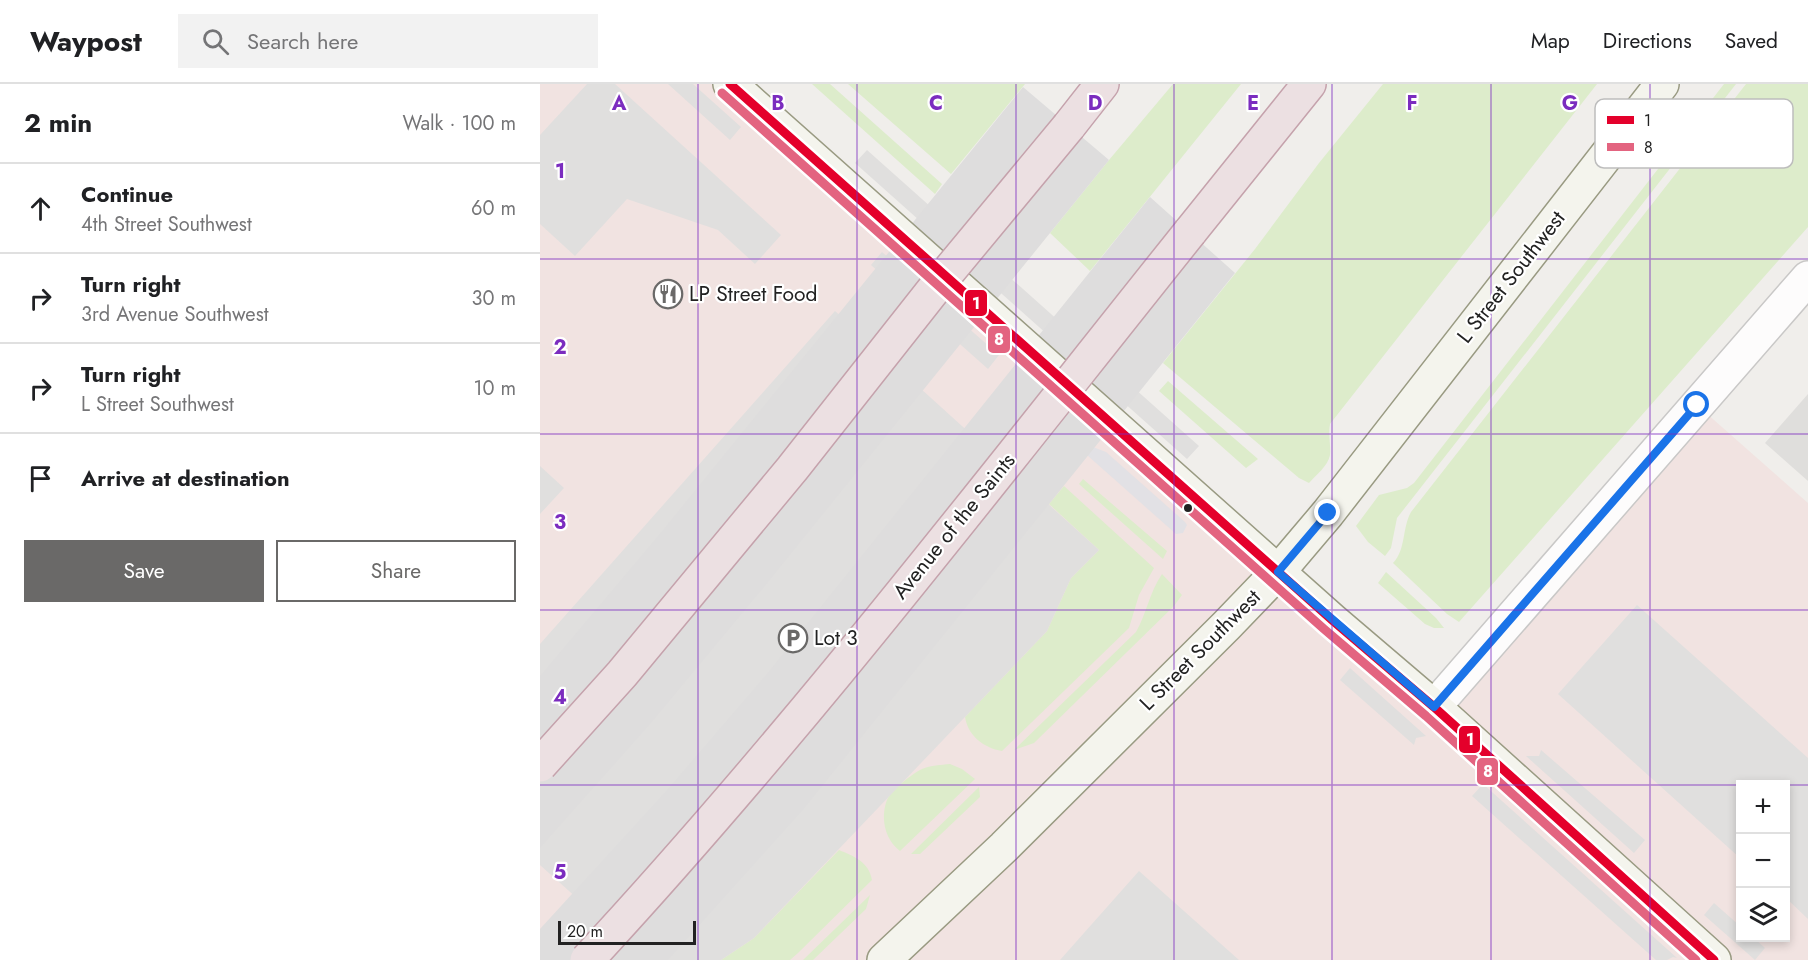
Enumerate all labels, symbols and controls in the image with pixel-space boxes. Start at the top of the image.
search box [178,14,598,68]
text: Waypost [30,21,142,62]
icon: search [199,25,232,58]
text: Search here [247,25,358,57]
text: Map [1531,26,1570,56]
text: Directions [1603,26,1692,56]
text: Saved [1725,26,1778,56]
text: A [611,89,627,118]
text: B [771,89,785,118]
text: C [929,89,943,118]
text: D [1088,89,1102,118]
text: E [1247,89,1259,118]
text: F [1406,89,1418,118]
text: G [1562,89,1578,118]
legend [1595,99,1793,168]
text: 2 min [24,104,92,142]
text: Walk · 100 m [403,109,516,138]
text: 1 [1644,109,1651,132]
text: 8 [1644,136,1653,159]
text: 1 [555,157,565,186]
text: Continue [81,178,173,210]
icon: ahead [24,192,57,225]
text: 60 m [471,194,516,223]
street label: L Street Southwest [1450,205,1572,349]
text: 4th Street Southwest [81,210,252,239]
text: Turn right [81,268,181,300]
restaurant icon: LP Street Food [652,278,684,310]
place label: LP Street Food [689,279,817,309]
icon: right [24,282,57,315]
text: 30 m [471,284,516,313]
line badge: 1 [964,289,988,317]
text: 1 [972,292,980,315]
text: 3rd Avenue Southwest [81,300,269,329]
line badge: 8 [987,325,1011,354]
text: 8 [994,328,1004,351]
text: 2 [553,333,567,362]
text: Turn right [81,358,181,390]
icon: right [24,372,57,405]
text: 10 m [473,374,516,403]
text: L Street Southwest [81,390,234,419]
route start [1683,391,1709,417]
street label: Avenue of the Saints [886,447,1022,605]
icon: arrive [24,462,57,495]
text: Arrive at destination [81,462,290,494]
route end [1314,499,1340,525]
unlabelled marker [1182,502,1194,514]
text: 3 [554,508,566,537]
button: Save [24,540,264,602]
button: Share [276,540,516,602]
street label: L Street Southwest [1133,583,1267,717]
parking icon: Lot 3 [777,622,809,654]
place label: Lot 3 [814,623,858,653]
text: 4 [553,683,567,712]
line badge: 1 [1458,725,1481,754]
text: 1 [1466,728,1474,751]
line badge: 8 [1476,757,1499,786]
text: 8 [1483,760,1493,783]
map controls [1736,780,1790,942]
button: + [1736,780,1790,834]
button: − [1736,834,1790,888]
text: 5 [554,858,567,887]
button: layers [1736,888,1790,942]
scale bar [558,918,696,946]
text: 20 m [567,920,603,943]

